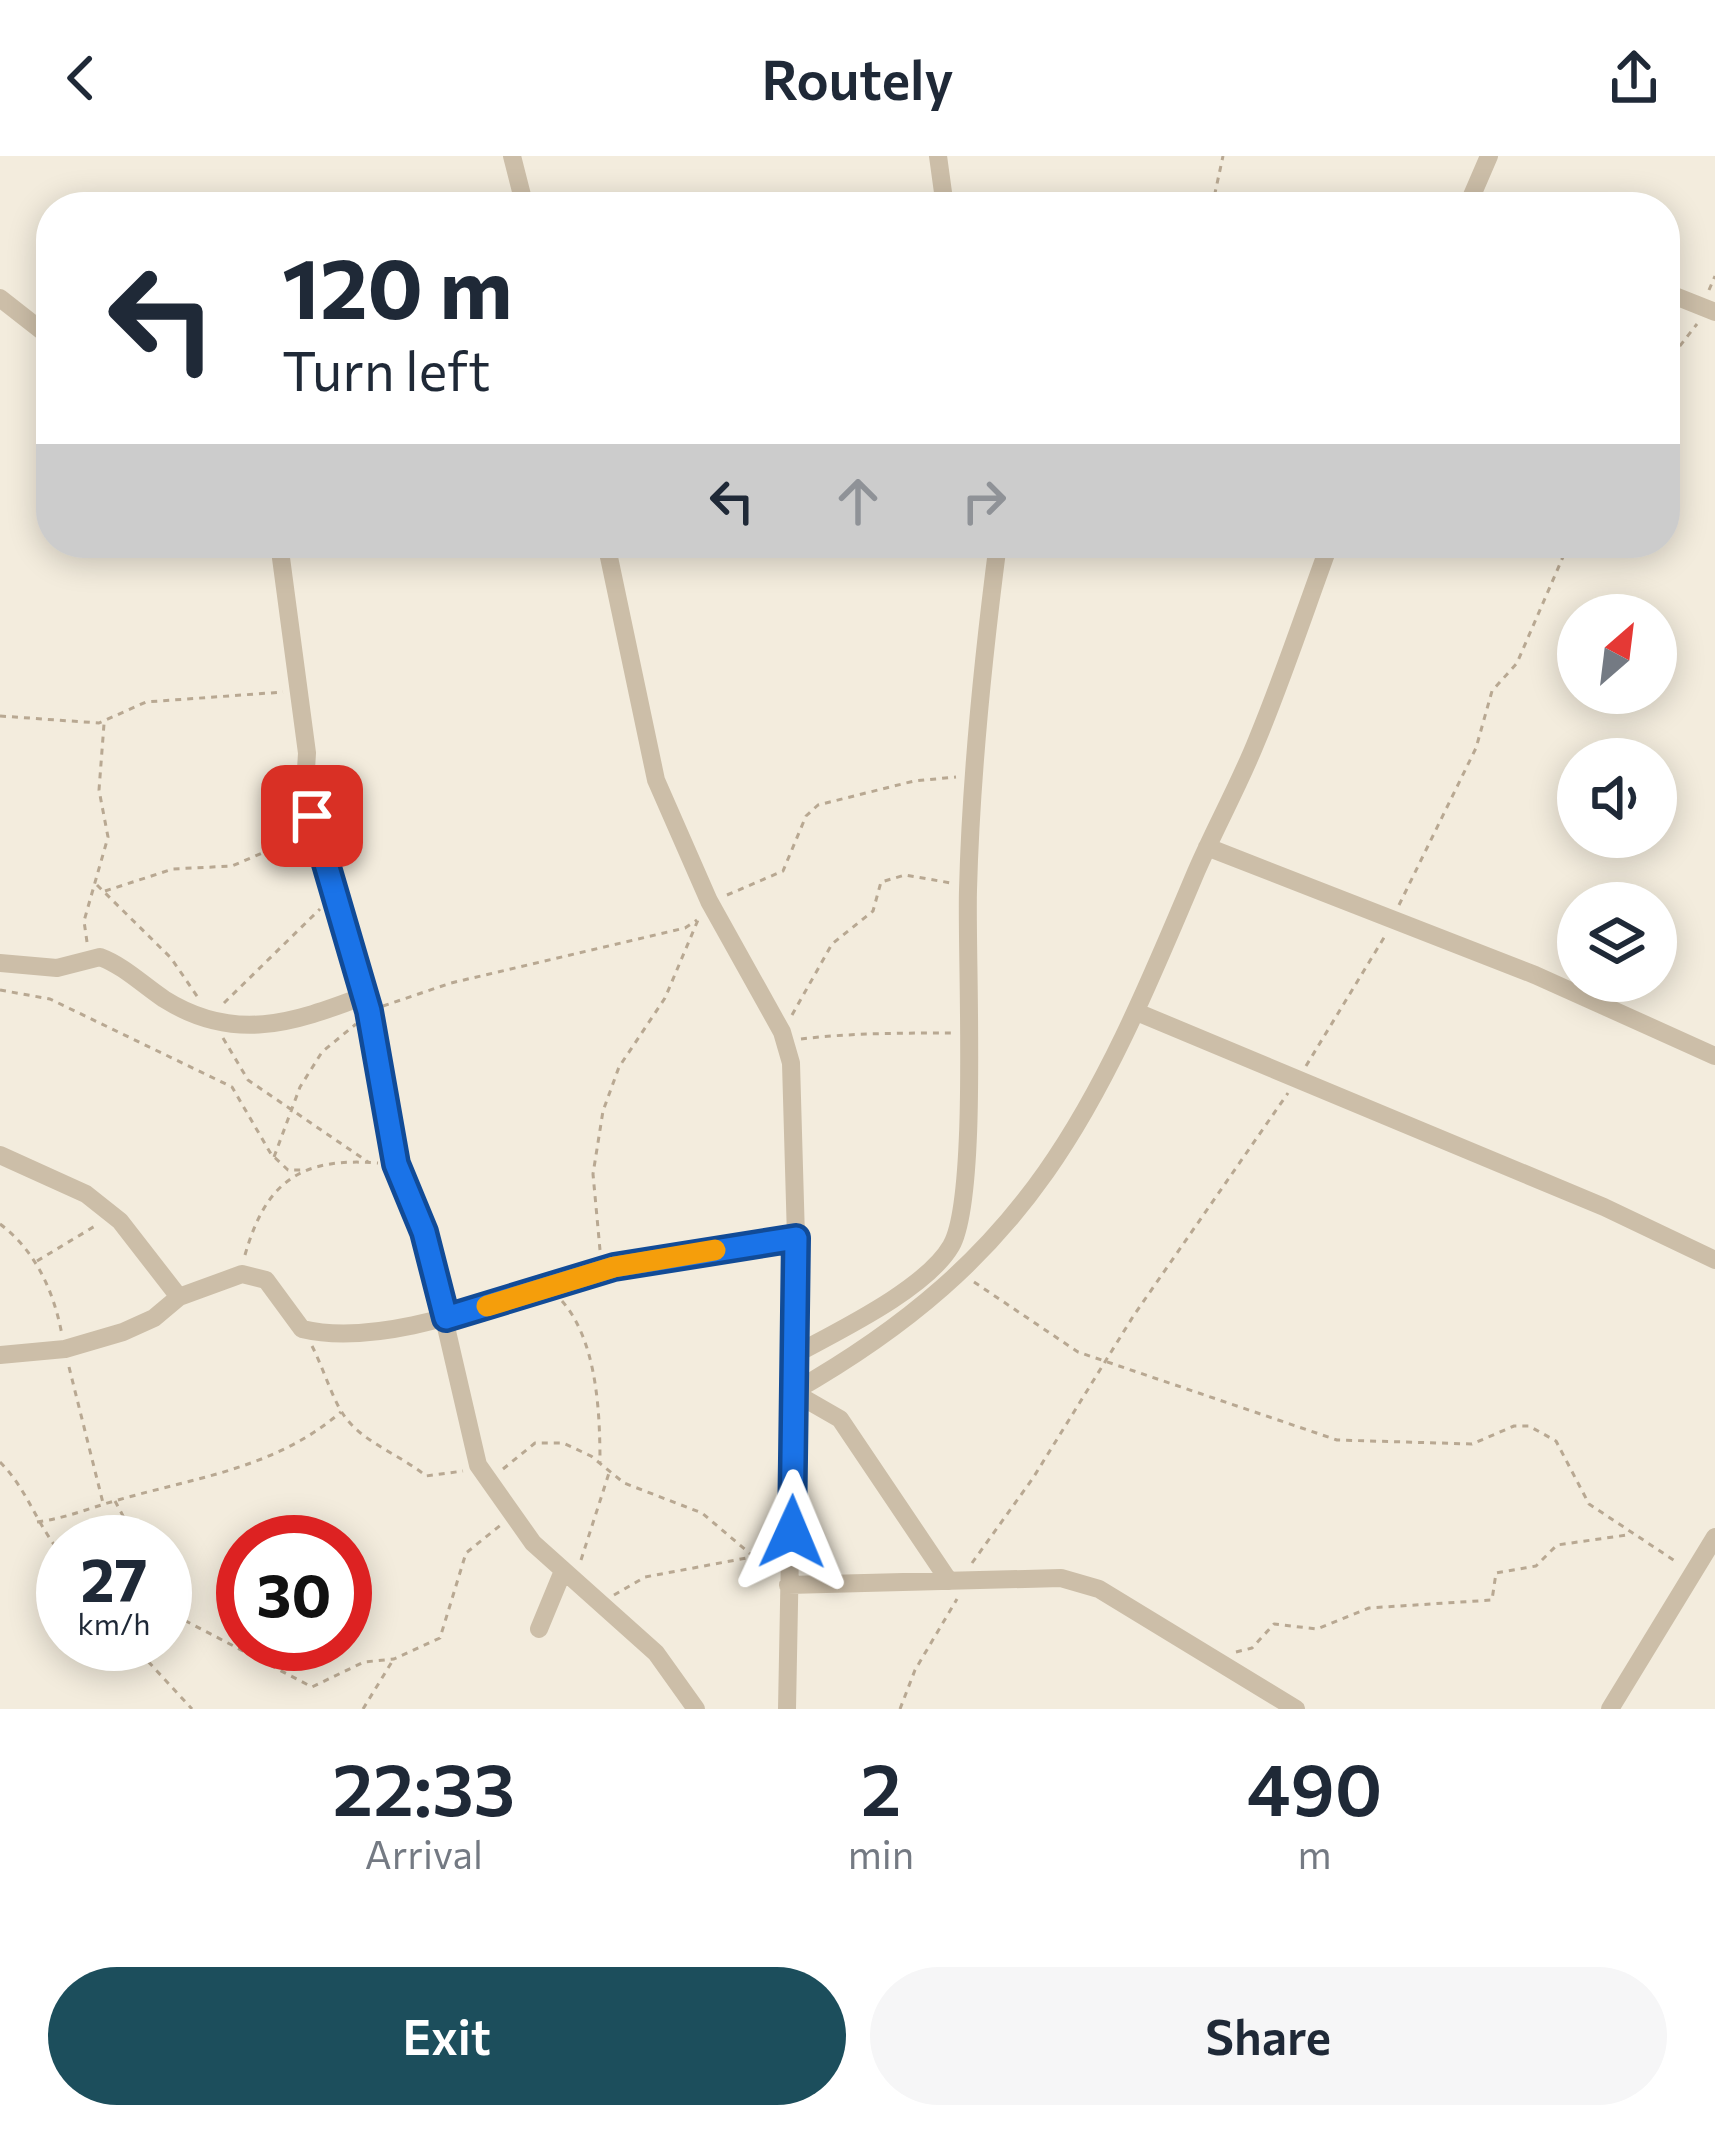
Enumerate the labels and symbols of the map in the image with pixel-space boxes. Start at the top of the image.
north arrow [1557,594,1677,714]
pin [261,765,363,867]
position arrow [729,1469,855,1595]
speed limit sign: 30 [216,1515,372,1671]

